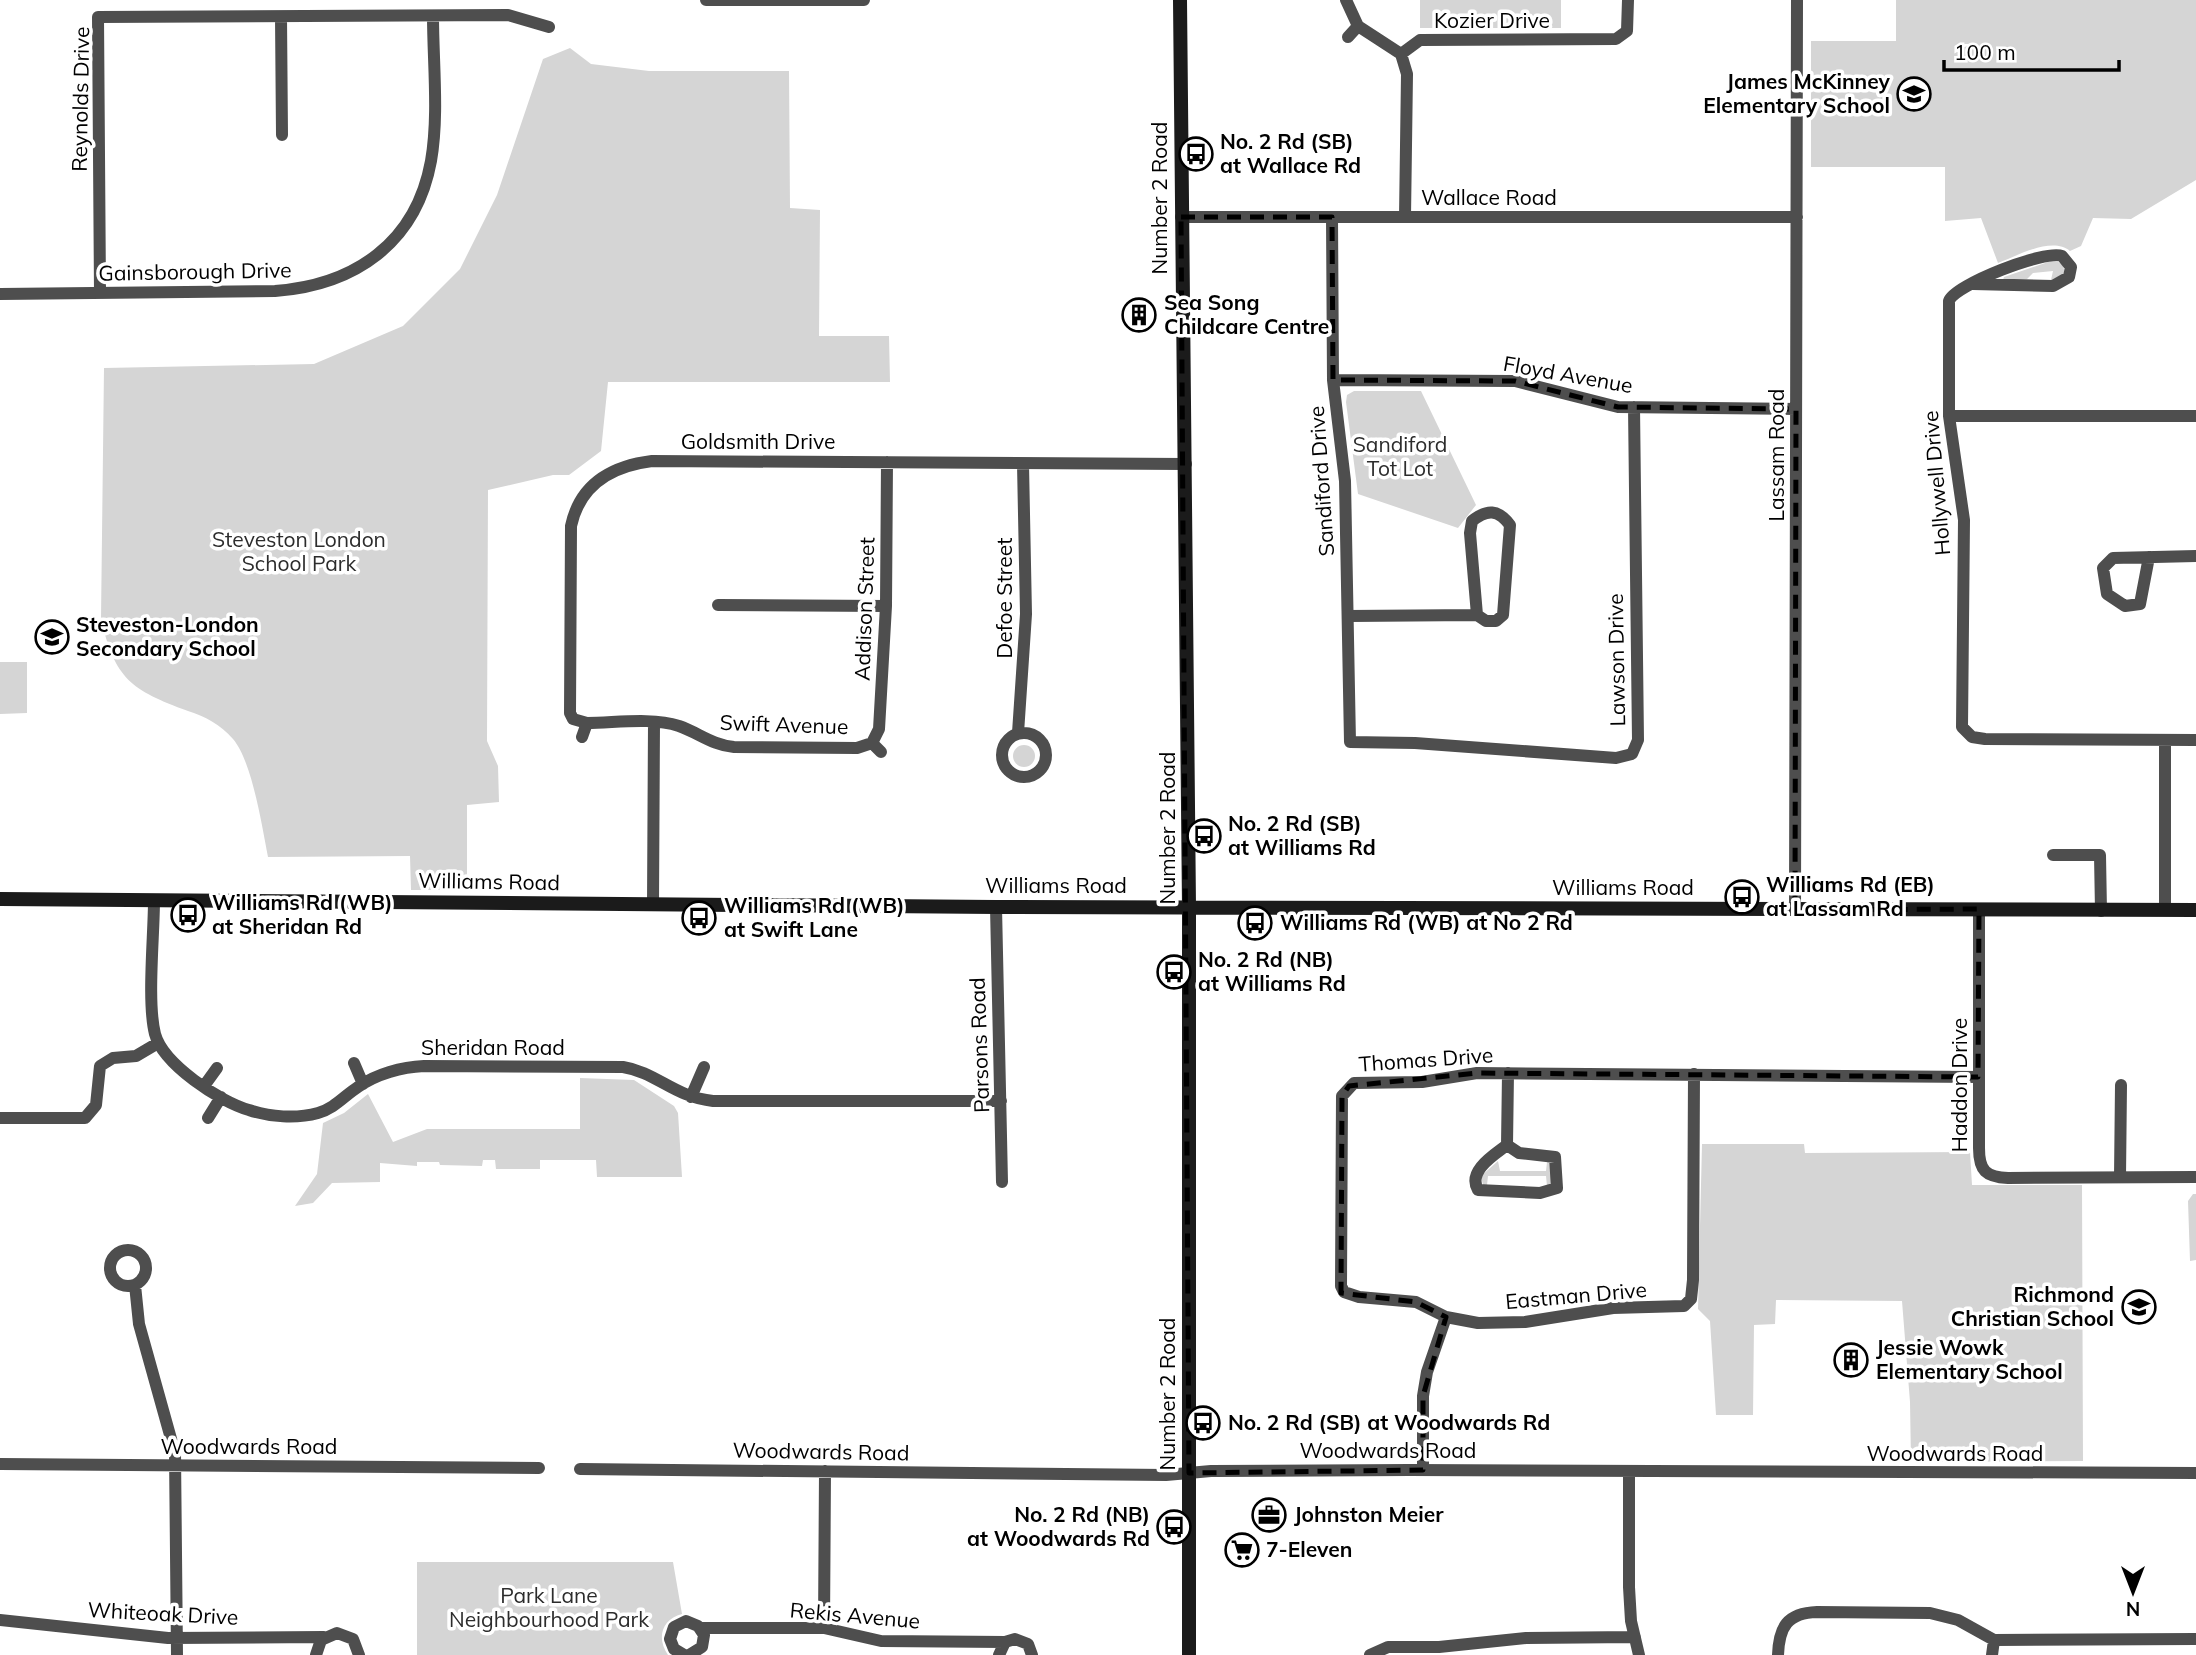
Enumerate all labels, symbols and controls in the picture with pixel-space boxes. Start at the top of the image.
street label: Kozier Drive [1434,7,1550,33]
street label: Reynolds Drive [66,26,94,172]
scale bar [1944,28,2119,72]
text: 100 m [1954,39,2016,65]
place label: James McKinney Elementary School [1703,68,1891,118]
school or university icon: James McKinney Elementary School [1895,75,1933,113]
street label: Number 2 Road [1146,122,1172,274]
place label: No. 2 Rd (SB) at Wallace Rd [1220,128,1361,178]
bus stop icon: No. 2 Rd (SB) at Wallace Rd [1177,135,1215,173]
street label: Wallace Road [1421,184,1557,210]
street label: Gainsborough Drive [98,256,292,286]
place label: Sea Song Childcare Centre [1164,289,1329,339]
building icon: Sea Song Childcare Centre [1120,296,1158,334]
street label: Floyd Avenue [1501,350,1635,398]
street label: Lassam Road [1763,389,1789,521]
street label: Sandiford Drive [1303,405,1339,557]
street label: Hollywell Drive [1917,410,1955,557]
street label: Goldsmith Drive [681,428,835,454]
park label: Sandiford Tot Lot [1353,431,1447,481]
park label: Steveston London School Park [212,526,386,576]
street label: Addison Street [848,537,880,681]
street label: Defoe Street [991,538,1017,658]
street label: Lawson Drive [1602,593,1630,727]
place label: Steveston-London Secondary School [76,611,259,661]
school or university icon: Steveston-London Secondary School [33,618,71,656]
street label: Swift Avenue [719,709,849,739]
street label: Number 2 Road [1154,752,1180,904]
place label: No. 2 Rd (SB) at Williams Rd [1228,810,1376,860]
bus stop icon: No. 2 Rd (SB) at Williams Rd [1185,817,1223,855]
street label: Williams Road [418,867,560,895]
place label: Williams Rd (EB) at Lassam Rd [1766,871,1935,921]
street label: Williams Road [985,872,1127,898]
street label: Williams Road [1552,874,1694,900]
bus stop icon: Williams Rd (EB) at Lassam Rd [1723,878,1761,916]
place label: Williams Rd (WB) at Sheridan Rd [212,889,393,939]
place label: Williams Rd (WB) at Swift Lane [724,892,905,942]
bus stop icon: Williams Rd (WB) at Sheridan Rd [169,896,207,934]
bus stop icon: Williams Rd (WB) at Swift Lane [680,899,718,937]
bus stop icon: Williams Rd (WB) at No 2 Rd [1236,904,1274,942]
place label: Williams Rd (WB) at No 2 Rd [1280,909,1573,935]
place label: No. 2 Rd (NB) at Williams Rd [1198,946,1346,996]
bus stop icon: No. 2 Rd (NB) at Williams Rd [1155,953,1193,991]
street label: Parsons Road [964,977,994,1113]
street label: Haddon Drive [1946,1018,1972,1152]
street label: Sheridan Road [421,1034,565,1060]
street label: Thomas Drive [1358,1041,1494,1077]
street label: Eastman Drive [1504,1276,1648,1314]
place label: Richmond Christian School [1951,1281,2114,1331]
school or university icon: Richmond Christian School [2120,1288,2158,1326]
street label: Number 2 Road [1154,1318,1180,1470]
place label: Jessie Wowk Elementary School [1876,1334,2063,1384]
building icon: Jessie Wowk Elementary School [1832,1341,1870,1379]
bus stop icon: No. 2 Rd (SB) at Woodwards Rd [1184,1404,1222,1442]
place label: No. 2 Rd (SB) at Woodwards Rd [1228,1409,1550,1435]
street label: Woodwards Road [161,1433,337,1459]
street label: Woodwards Road [732,1436,910,1466]
street label: Woodwards Road [1300,1437,1476,1463]
street label: Woodwards Road [1867,1440,2043,1466]
office icon: Johnston Meier [1250,1496,1288,1534]
place label: No. 2 Rd (NB) at Woodwards Rd [967,1501,1150,1551]
place label: Johnston Meier [1294,1501,1444,1527]
bus stop icon: No. 2 Rd (NB) at Woodwards Rd [1155,1508,1193,1546]
supermarket icon: 7-Eleven [1223,1531,1261,1569]
place label: 7-Eleven [1266,1536,1353,1562]
north arrow [2098,1557,2168,1627]
park label: Park Lane Neighbourhood Park [449,1582,649,1632]
street label: Whiteoak Drive [87,1596,239,1630]
street label: Rekis Avenue [789,1596,921,1634]
text: N [2126,1597,2140,1621]

